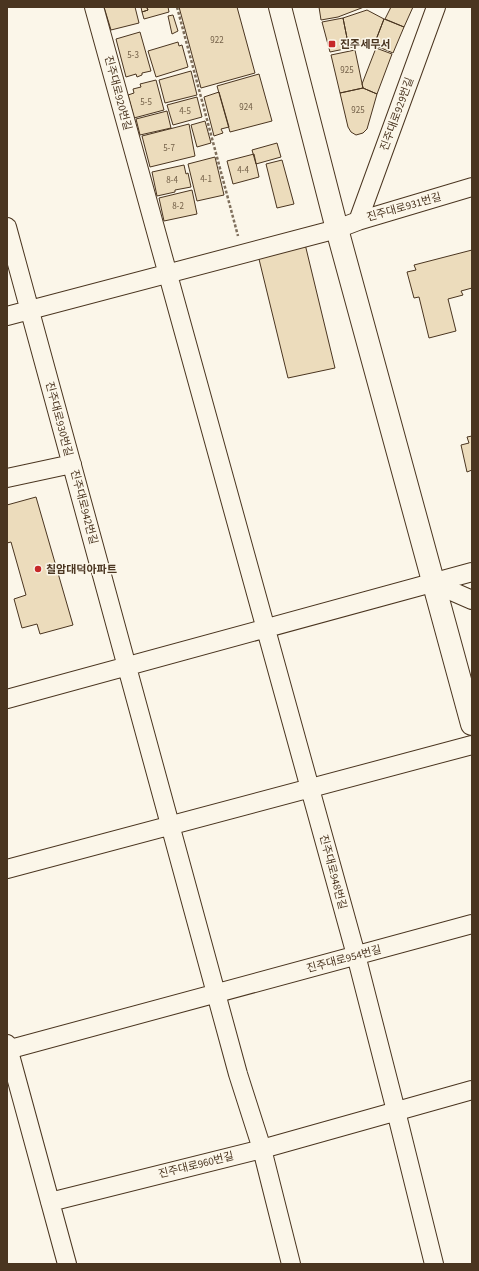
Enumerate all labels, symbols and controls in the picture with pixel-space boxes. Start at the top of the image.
house number: 922 [210,34,224,47]
place label: 진주세무서 [340,37,391,52]
marker: 진주세무서 [327,39,337,49]
house number: 5-3 [127,49,139,62]
street label: 진주대로920번길 [101,54,135,132]
house number: 925 [340,64,354,77]
street label: 진주대로929번길 [377,75,417,153]
house number: 5-5 [140,96,152,109]
house number: 924 [239,101,253,114]
house number: 925 [351,104,365,117]
house number: 4-5 [179,105,191,118]
house number: 5-7 [163,142,175,155]
house number: 4-4 [237,164,249,177]
house number: 4-1 [200,173,212,186]
house number: 8-4 [166,174,178,187]
street label: 진주대로931번길 [365,189,443,225]
house number: 8-2 [172,200,184,213]
street label: 진주대로930번길 [42,380,76,458]
street label: 진주대로942번길 [67,468,101,546]
place label: 칠암대덕아파트 [46,562,117,577]
marker: 칠암대덕아파트 [33,564,43,574]
street label: 진주대로948번길 [316,833,350,911]
street label: 진주대로954번길 [305,942,383,976]
street label: 진주대로960번길 [157,1148,235,1182]

